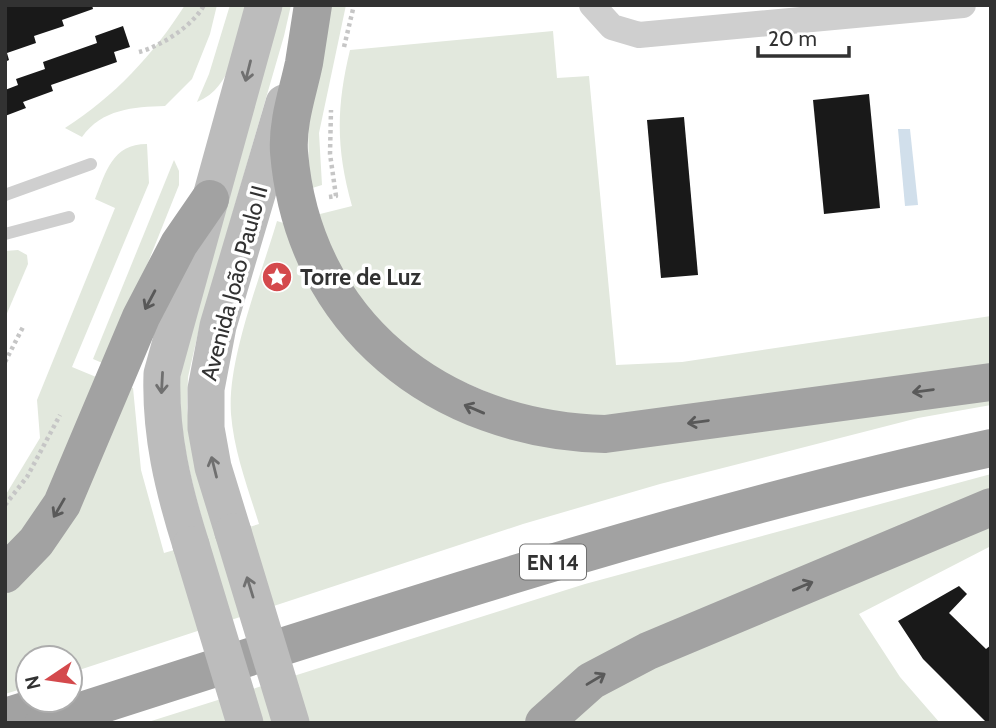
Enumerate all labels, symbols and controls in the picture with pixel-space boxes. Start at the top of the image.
scale bar [758,14,849,58]
text: 20 m [768,26,817,51]
one-way arrow [240,60,253,82]
street label: Avenida João Paulo II [194,182,274,384]
place icon: Torre de Luz [260,260,294,294]
place label: Torre de Luz [300,263,421,291]
one-way arrow [143,289,156,310]
one-way arrow [155,372,168,395]
one-way arrow [912,385,935,398]
one-way arrow [464,402,486,415]
one-way arrow [687,416,710,429]
one-way arrow [207,456,220,479]
one-way arrow [52,497,66,517]
road number: EN 14 [520,544,586,580]
one-way arrow [242,577,255,599]
one-way arrow [792,579,813,592]
north arrow [14,644,84,714]
one-way arrow [585,672,605,686]
text: N [20,674,46,692]

